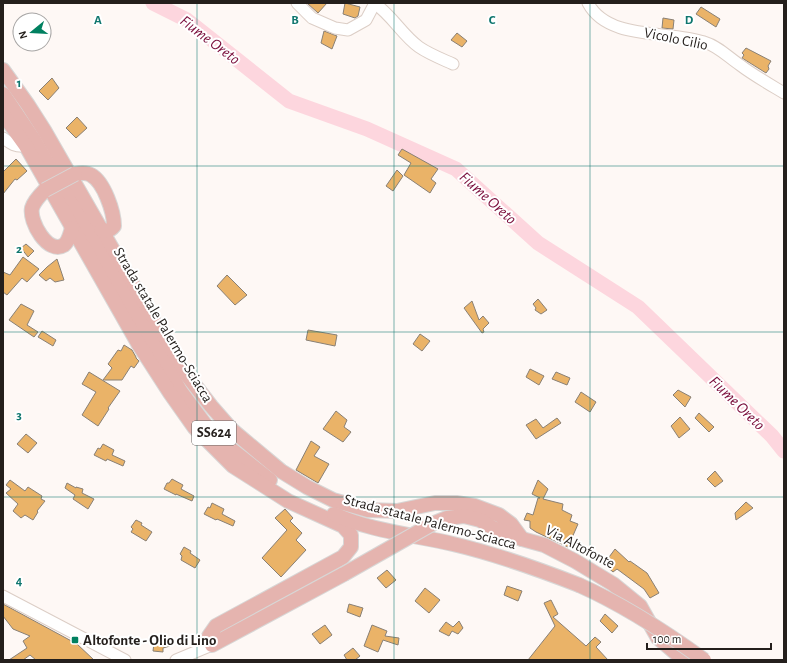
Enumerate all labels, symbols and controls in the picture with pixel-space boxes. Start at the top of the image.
north arrow [12,12,52,52]
water label: Fiume Oreto [177,12,243,68]
text: A [94,14,102,27]
text: B [291,14,299,27]
text: C [489,14,496,27]
text: D [685,14,694,27]
street label: Vicolo Cilio [643,25,709,53]
text: N [17,30,29,40]
text: 1 [17,77,21,90]
water label: Fiume Oreto [457,169,520,228]
text: 2 [16,243,22,256]
street label: Strada statale Palermo-Sciacca [111,245,215,405]
water label: Fiume Oreto [706,373,768,433]
text: 3 [16,409,22,422]
road number: SS624 [192,421,236,445]
street label: Strada statale Palermo-Sciacca [342,492,518,552]
street label: Via Altofonte [543,522,617,572]
text: 4 [16,575,23,588]
scale bar [647,625,771,651]
place label: Altofonte - Olio di Lino [83,633,216,648]
text: 100 m [653,633,681,645]
marker: Altofonte - Olio di Lino [70,635,80,645]

